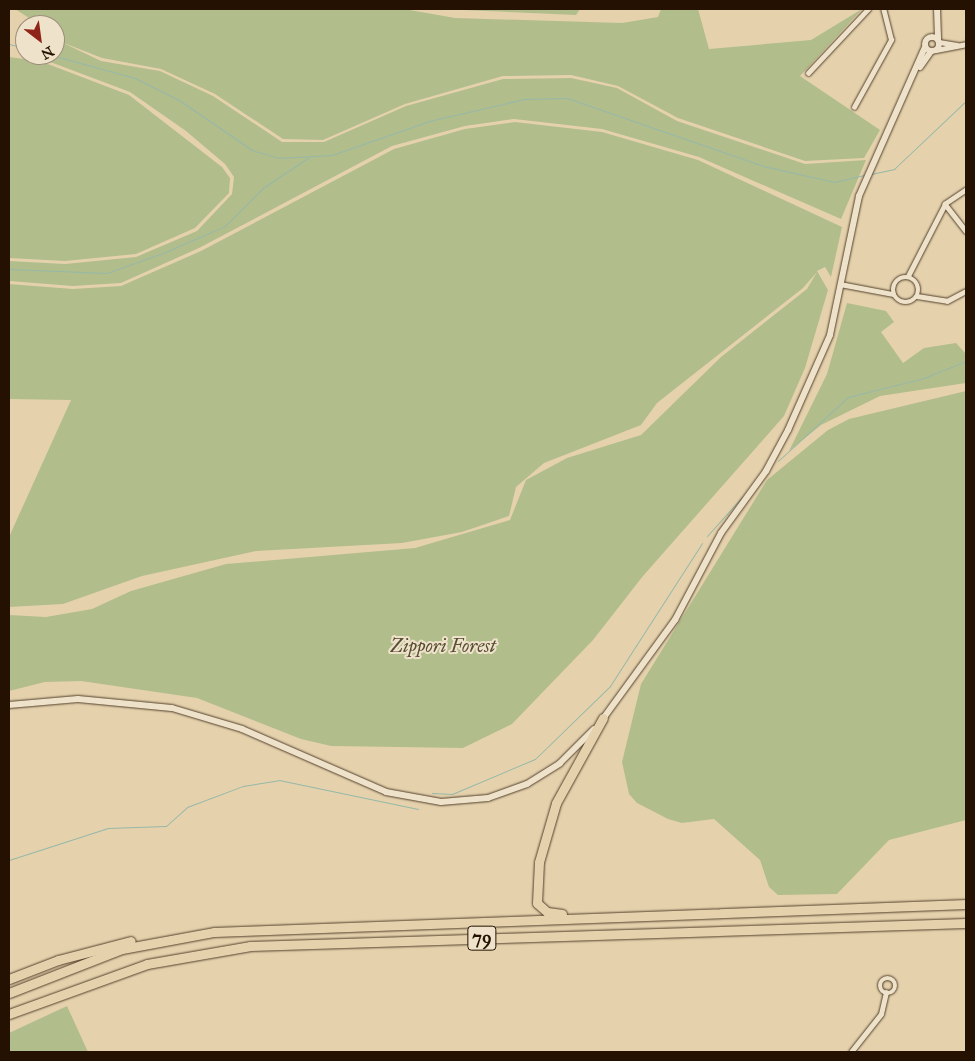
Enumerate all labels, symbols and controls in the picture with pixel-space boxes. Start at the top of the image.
north arrow [15,15,65,65]
text: N [38,42,57,63]
park label: Zippori Forest [390,635,496,657]
road number: 79 [467,922,497,954]

